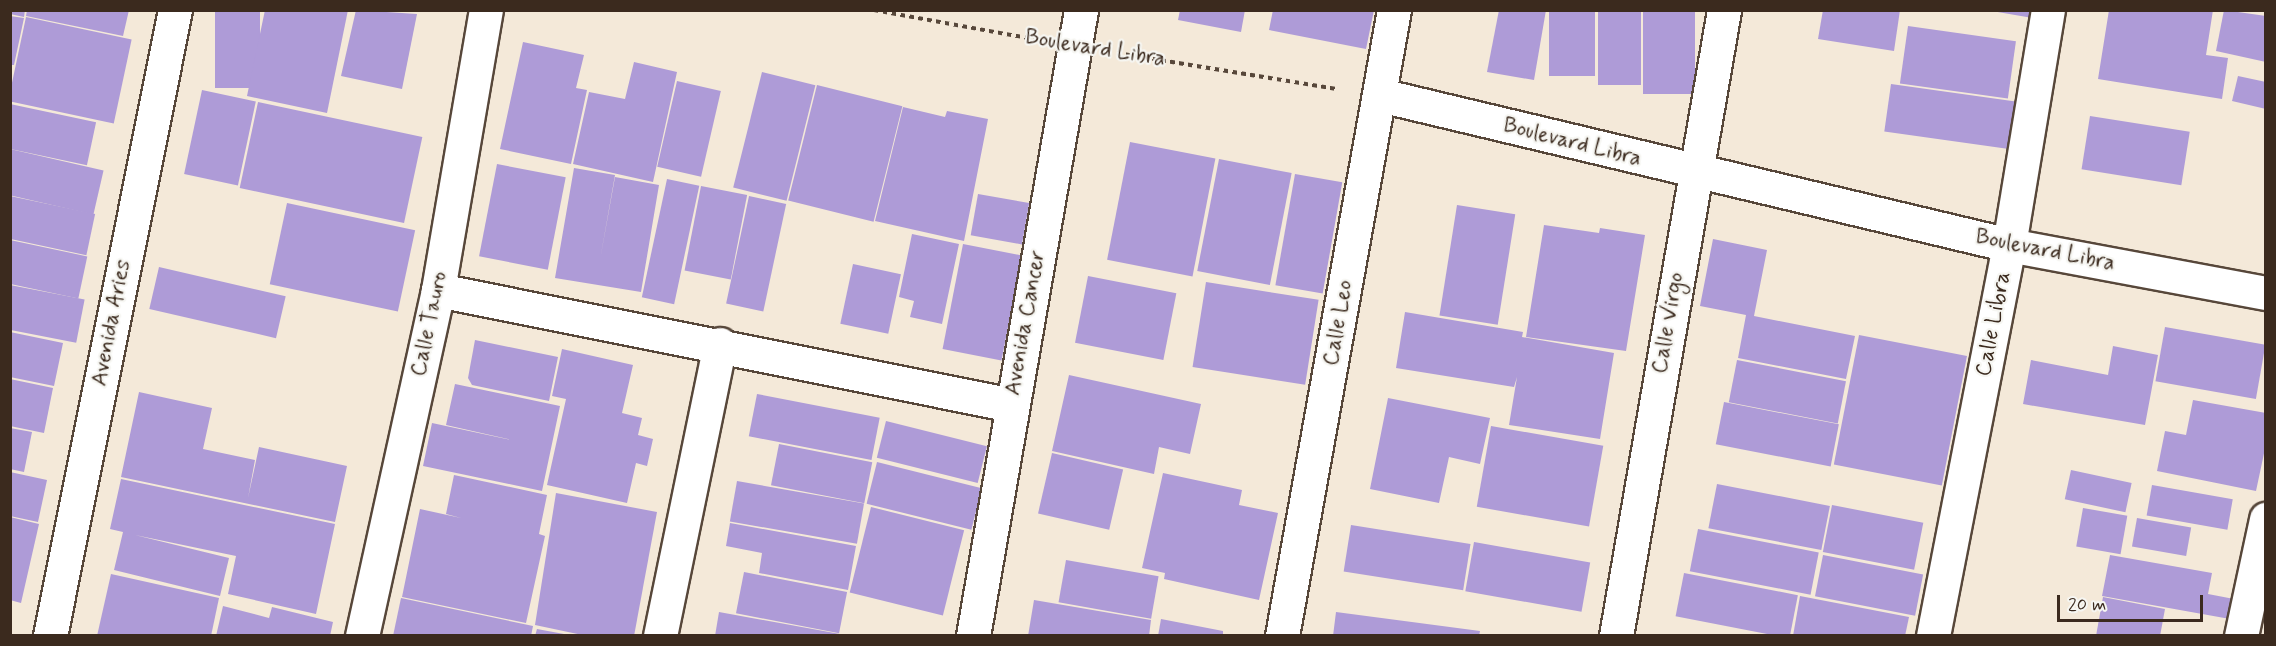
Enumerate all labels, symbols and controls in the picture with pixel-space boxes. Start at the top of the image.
street label: Boulevard Libra [1021,25,1169,73]
street label: Boulevard Libra [1498,113,1646,173]
street label: Boulevard Libra [1971,224,2119,278]
street label: Avenida Cancer [1000,248,1052,398]
street label: Avenida Aries [87,258,137,388]
street label: Calle Libra [1971,270,2017,378]
street label: Calle Virgo [1647,271,1691,375]
street label: Calle Tauro [407,273,453,375]
street label: Calle Leo [1318,278,1360,368]
scale bar [2060,583,2206,621]
text: 20 m [2068,593,2106,617]

